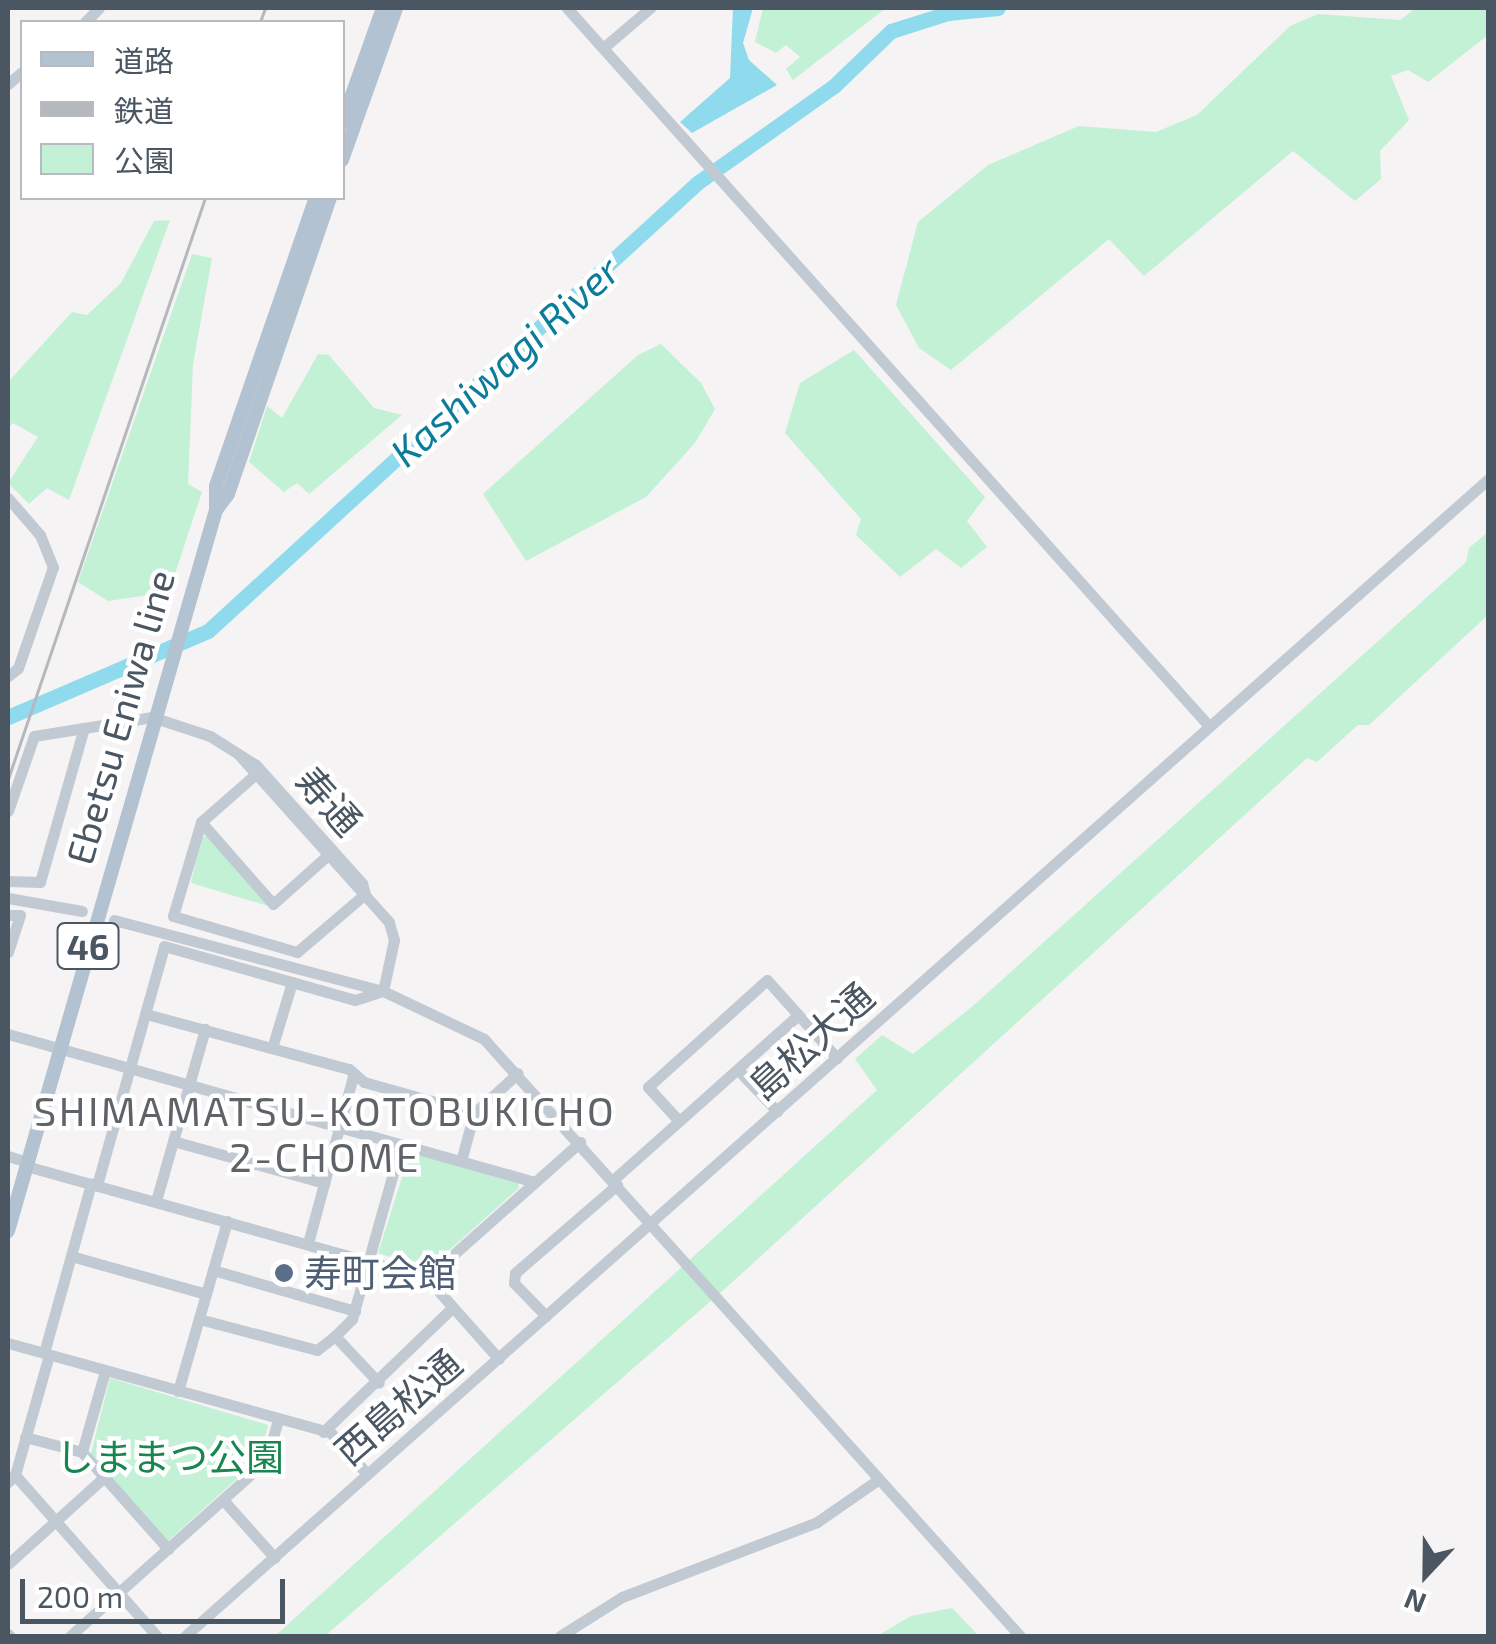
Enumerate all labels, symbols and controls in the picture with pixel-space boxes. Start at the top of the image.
legend [20,20,345,200]
text: 道路 [114,42,174,78]
text: 鉄道 [114,92,174,128]
text: 公園 [114,142,174,178]
water label: Kashiwagi River [380,245,628,475]
street label: Ebetsu Eniwa line [56,565,184,869]
street label: 寿通 [287,758,371,844]
road number: 46 [56,916,120,976]
street label: 島松大通 [739,973,883,1109]
district label: SHIMAMATSU-KOTOBUKICHO 2-CHOME [34,1086,616,1180]
place label: 寿町会館 [304,1250,456,1296]
marker: 寿町会館 [273,1262,295,1284]
street label: 西島松通 [326,1340,470,1474]
park label: しままつ公園 [56,1434,284,1480]
north arrow [1376,1524,1476,1624]
scale bar [25,1559,290,1621]
text: 200 m [37,1578,123,1614]
text: N [1399,1582,1431,1621]

